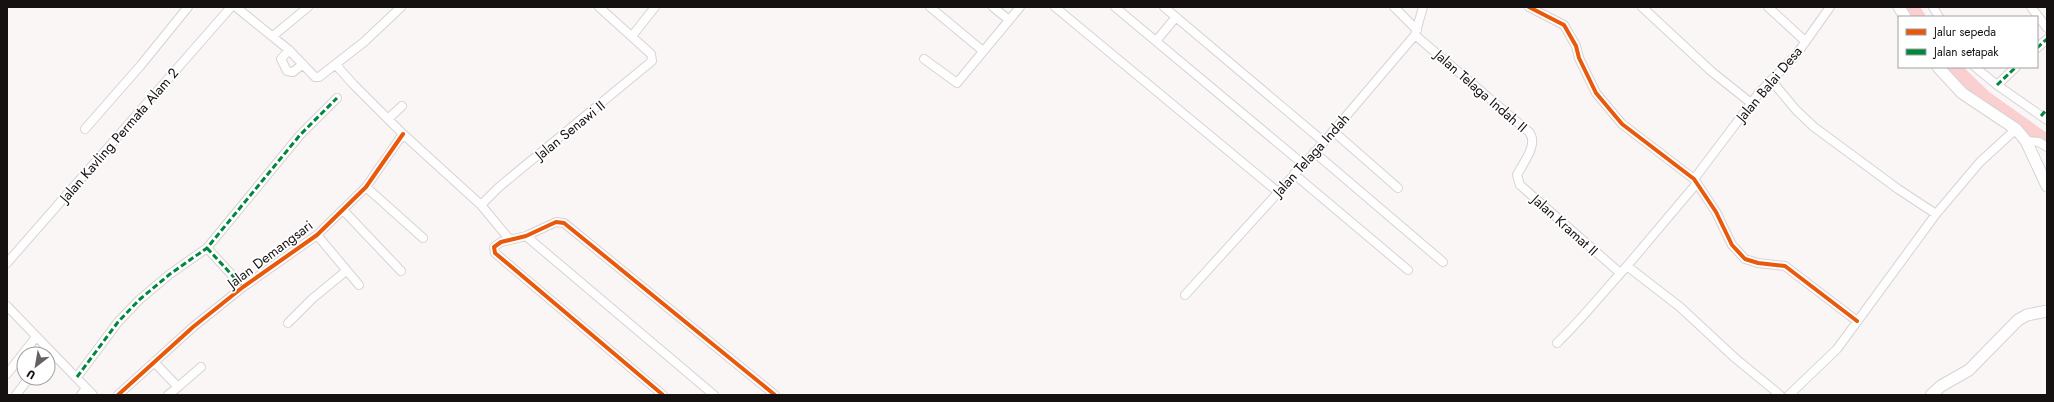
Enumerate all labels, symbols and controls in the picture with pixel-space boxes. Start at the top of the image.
legend [1898,16,2038,68]
text: Jalur sepeda [1932,23,1996,41]
street label: Jalan Balai Desa [1730,42,1807,128]
text: Jalan setapak [1932,43,1999,61]
street label: Jalan Telaga Indah II [1429,44,1532,137]
street label: Jalan Kavling Permata Alam 2 [54,63,183,208]
street label: Jalan Senawi II [529,96,609,166]
street label: Jalan Telaga Indah [1267,109,1354,202]
street label: Jalan Kramat II [1526,188,1603,260]
street label: Jalan Demangsari [222,215,317,294]
north arrow [16,346,56,386]
text: U [23,366,38,383]

